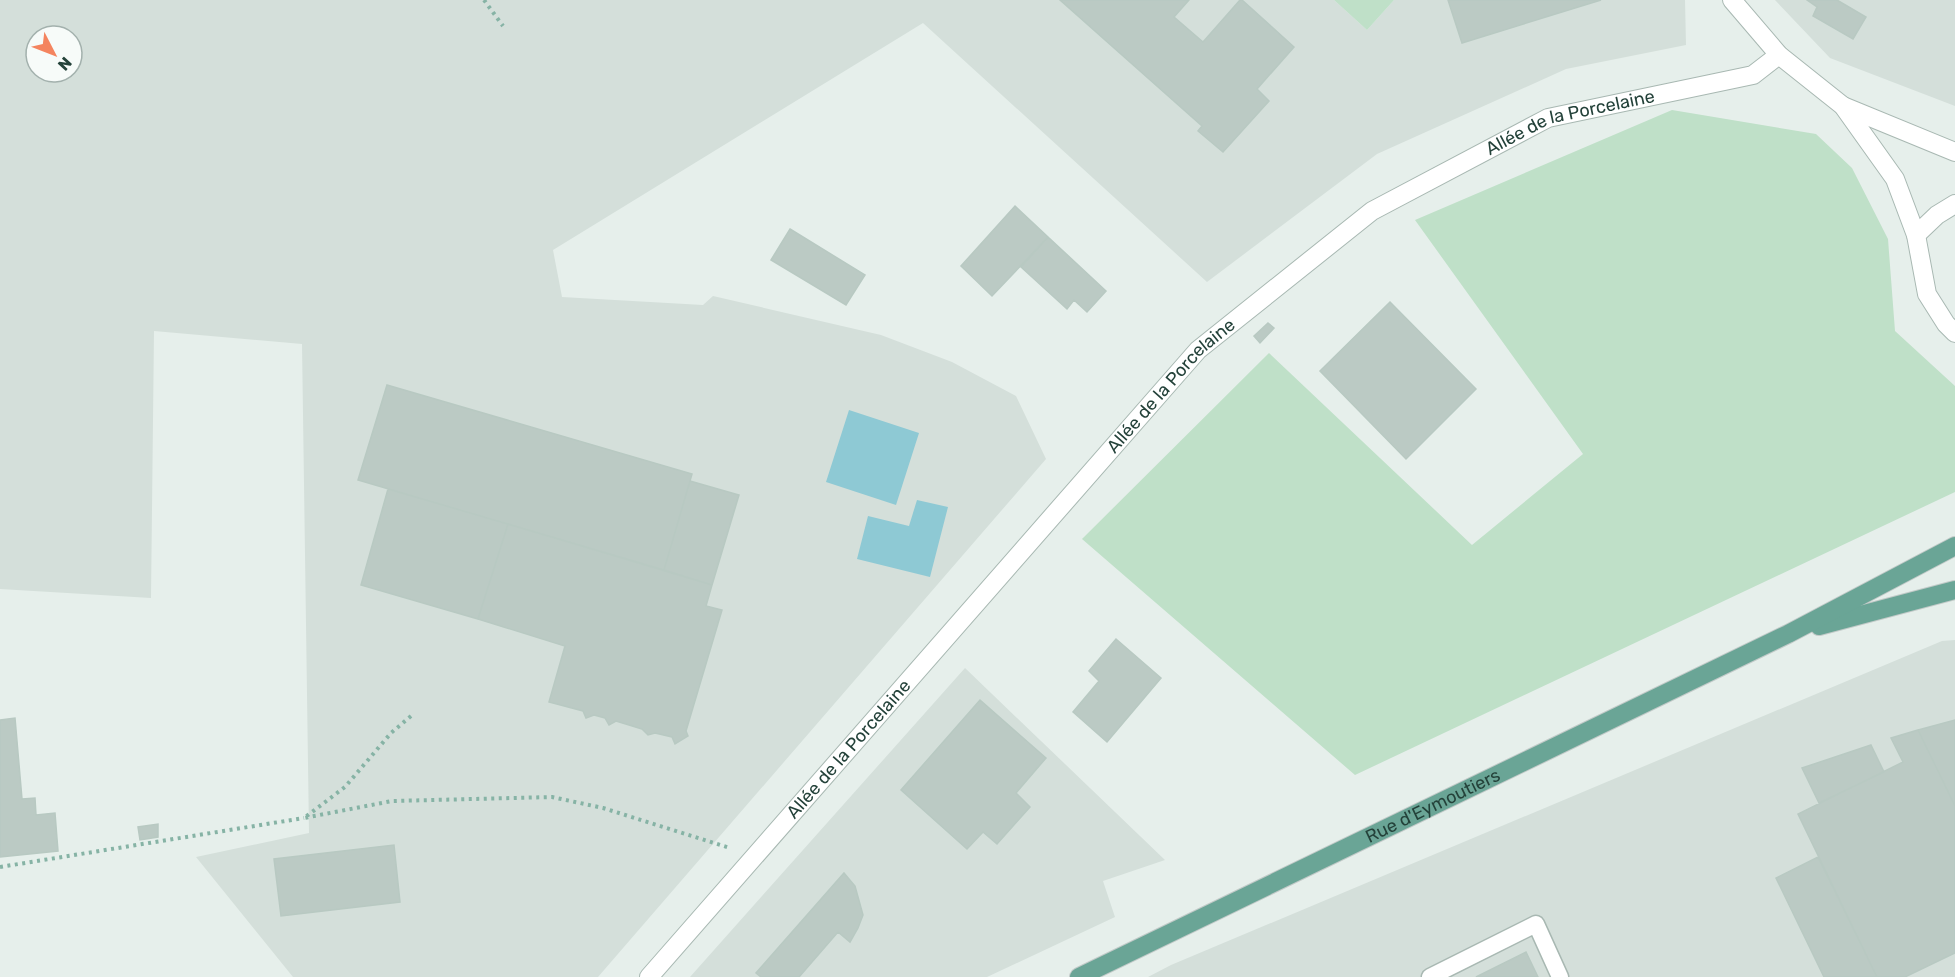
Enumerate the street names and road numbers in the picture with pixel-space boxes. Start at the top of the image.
street label: Allée de la Porcelaine [1482,85,1657,160]
street label: Allée de la Porcelaine [1102,314,1240,457]
street label: Allée de la Porcelaine [782,675,915,823]
street label: Rue d'Eymoutiers [1362,764,1504,848]

